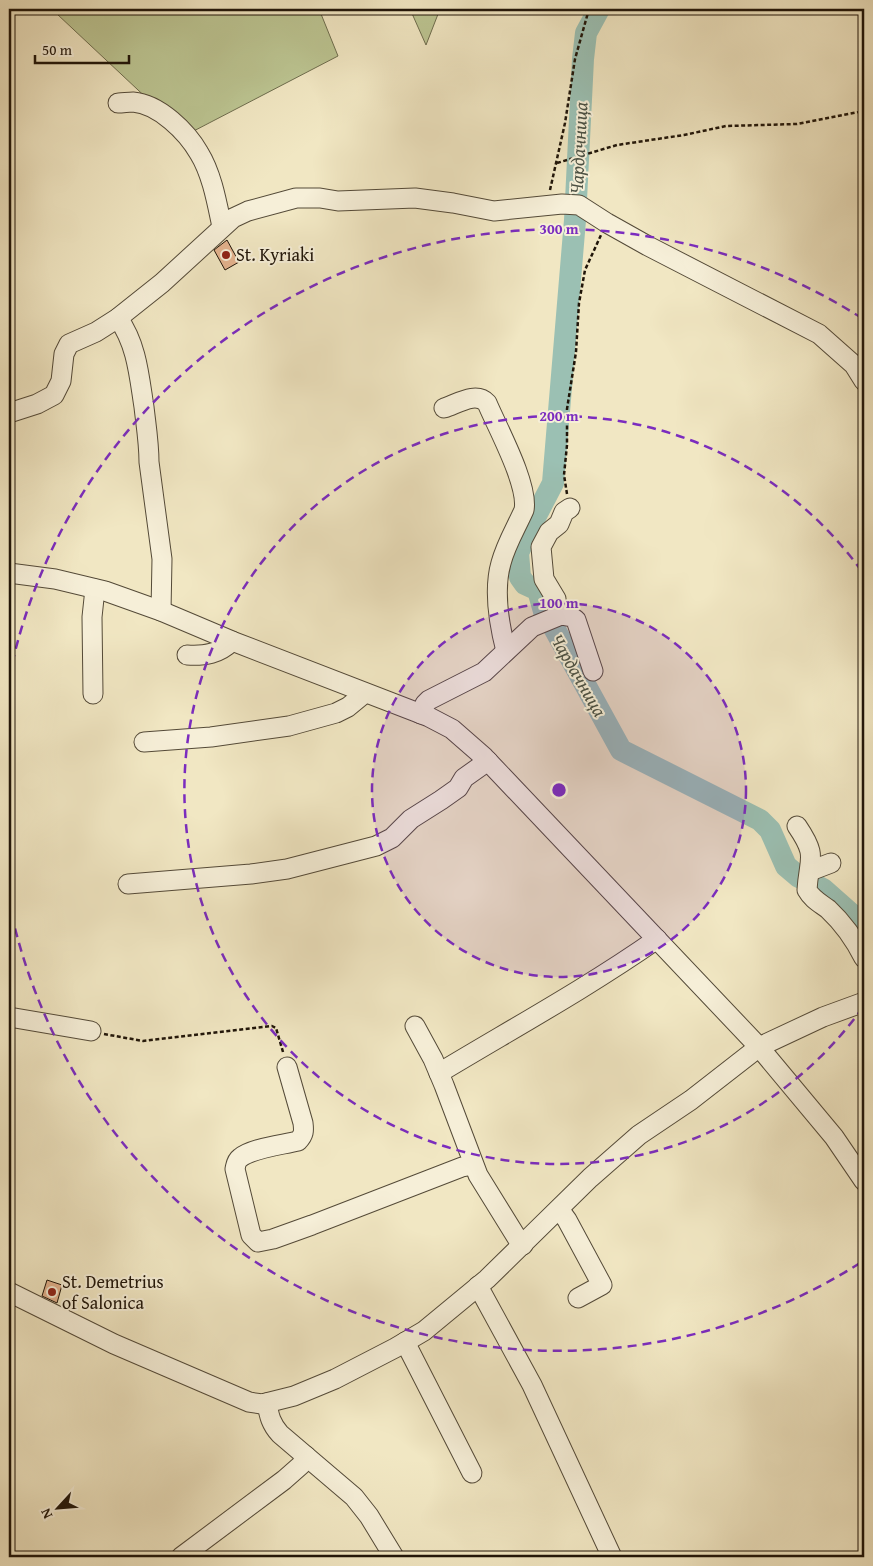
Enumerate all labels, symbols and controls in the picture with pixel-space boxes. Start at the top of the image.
scale bar [35,32,129,64]
text: 50 m [42,39,73,60]
water label: Чардачница [562,101,594,195]
text: 300 m [539,218,579,239]
place label: St. Kyriaki [236,241,314,268]
marker: St. Kyriaki [220,249,232,261]
text: 200 m [539,405,579,426]
text: 100 m [539,592,579,613]
water label: Чардачница [544,628,614,722]
centre of rings [550,781,568,799]
place label: St. Demetrius of Salonica [62,1268,164,1316]
marker: St. Demetrius of Salonica [46,1286,58,1298]
north arrow [32,1484,82,1534]
text: N [35,1505,57,1522]

